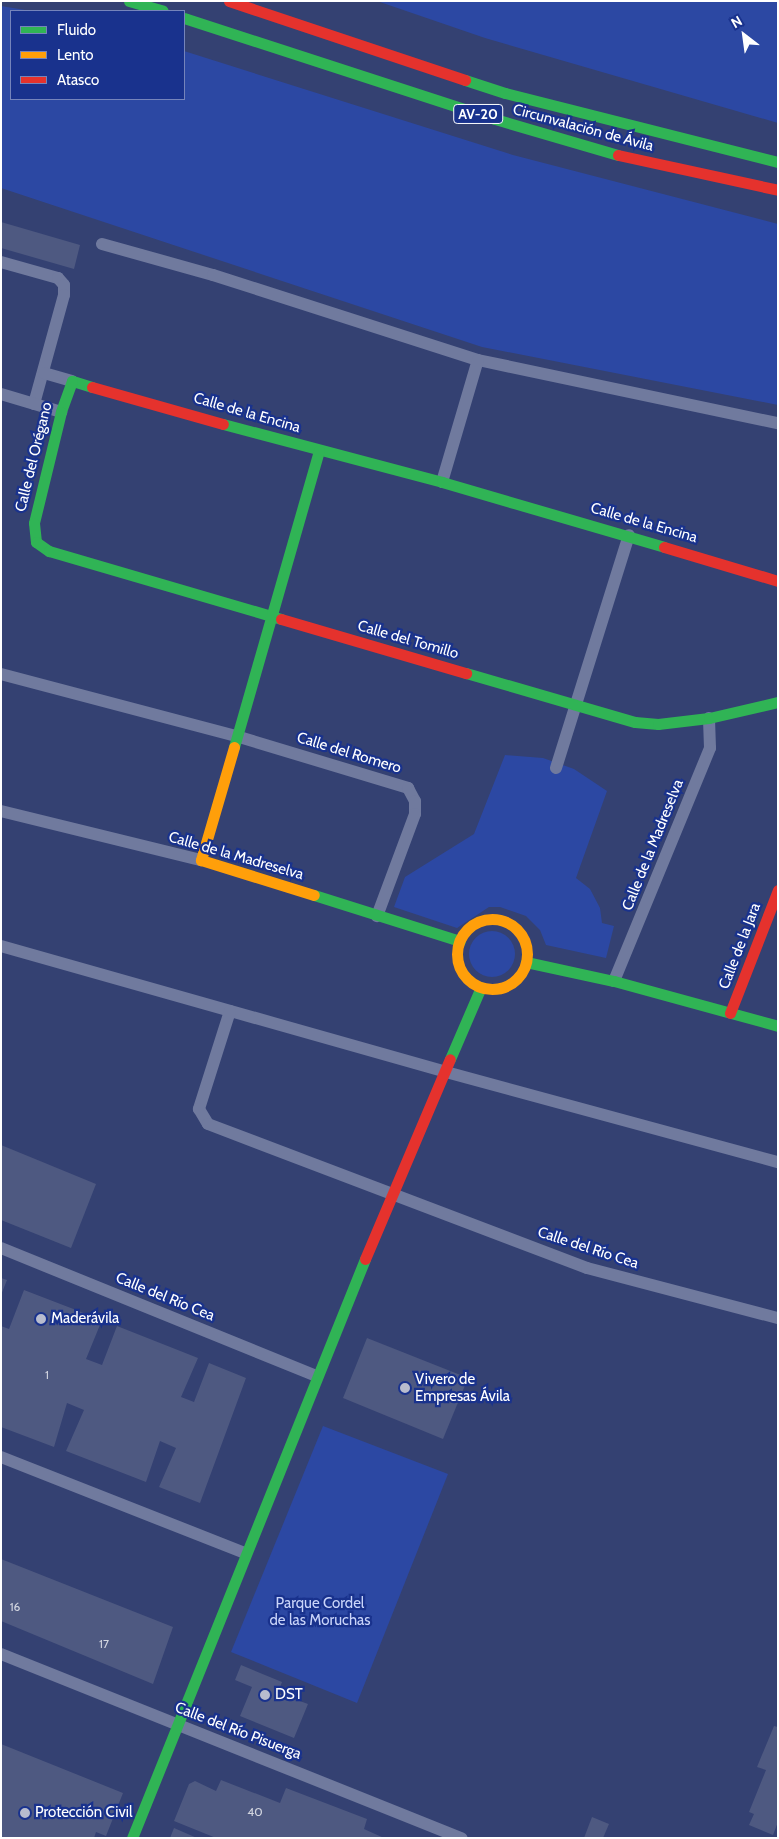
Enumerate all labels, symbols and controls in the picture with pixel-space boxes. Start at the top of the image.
legend [10,10,185,100]
north arrow [719,10,769,60]
text: N [728,12,745,32]
text: Fluido [57,21,96,39]
text: Lento [57,46,94,64]
text: Atasco [57,71,99,89]
street label: Circunvalación de Ávila [511,101,655,155]
road number: AV-20 [453,102,503,126]
street label: Calle de la Encina [192,389,302,437]
street label: Calle del Orégano [12,400,56,514]
street label: Calle de la Encina [589,499,699,547]
street label: Calle del Tomillo [356,617,460,663]
street label: Calle del Romero [295,729,403,777]
street label: Calle de la Madreselva [618,777,688,913]
street label: Calle de la Madreselva [166,828,306,884]
street label: Calle de la Jara [715,900,765,992]
street label: Calle del Río Cea [535,1223,641,1273]
street label: Calle del Río Cea [113,1269,217,1325]
place label: Maderávila [51,1310,119,1328]
marker: Maderávila [35,1313,47,1325]
house number: 1 [45,1368,49,1382]
place label: Vivero de Empresas Ávila [415,1370,510,1405]
marker: Vivero de Empresas Ávila [399,1382,411,1394]
park label: Parque Cordel de las Moruchas [270,1594,370,1629]
house number: 16 [10,1600,20,1614]
house number: 17 [99,1637,109,1651]
place label: DST [275,1686,303,1704]
marker: DST [259,1689,271,1701]
street label: Calle del Río Pisuerga [172,1699,304,1763]
place label: Protección Civil [35,1804,133,1822]
house number: 40 [247,1805,263,1819]
marker: Protección Civil [19,1807,31,1819]

